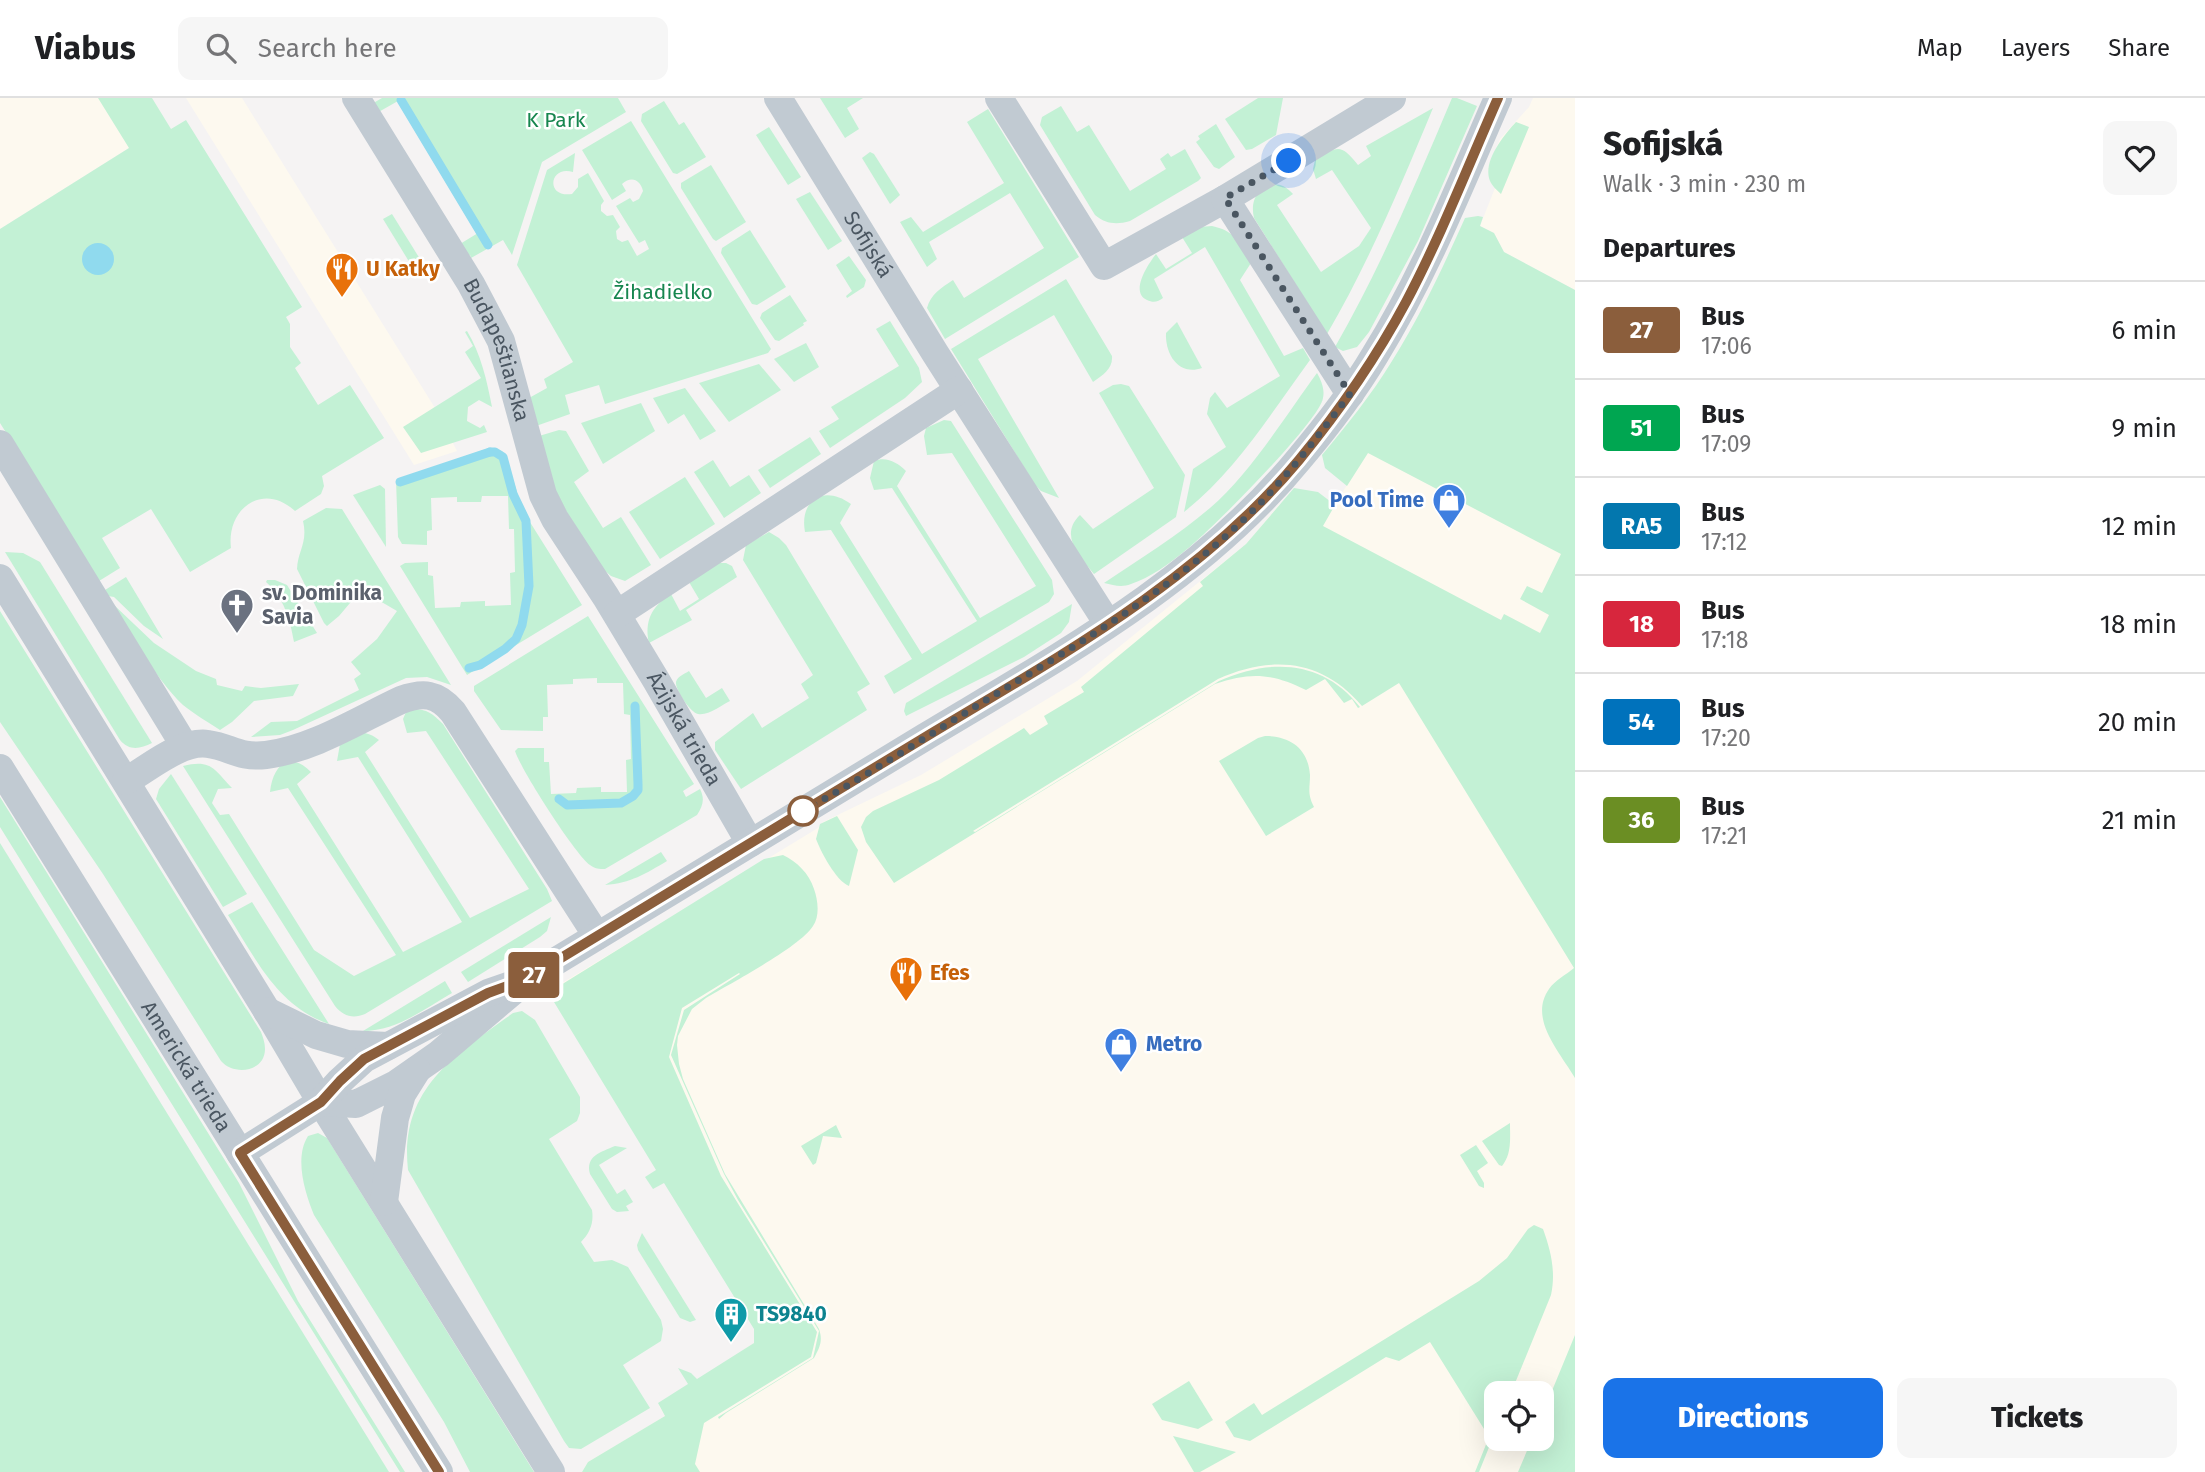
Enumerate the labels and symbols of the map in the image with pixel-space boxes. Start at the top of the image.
park label: K Park [526,107,586,133]
your location [1271,143,1306,178]
street label: Sofijská [838,206,898,283]
restaurant icon: U Katky [323,250,361,299]
place label: U Katky [366,256,440,282]
street label: Budapeštianska [457,274,535,424]
park label: Žihadielko [613,279,713,305]
shop icon: Pool Time [1430,481,1468,530]
place label: Pool Time [1330,487,1424,513]
place label: sv. Dominika Savia [262,580,382,630]
church icon: sv. Dominika Savia [218,586,256,635]
street label: Ázijská trieda [641,667,727,791]
unlabelled marker [788,796,818,826]
line badge: 27 [503,952,566,998]
restaurant icon: Efes [887,954,925,1003]
place label: Efes [930,960,970,986]
street label: Americká trieda [136,996,237,1137]
shop icon: Metro [1102,1025,1140,1074]
place label: Metro [1146,1031,1202,1057]
building icon: TS9840 [712,1295,750,1344]
place label: TS9840 [756,1301,827,1327]

